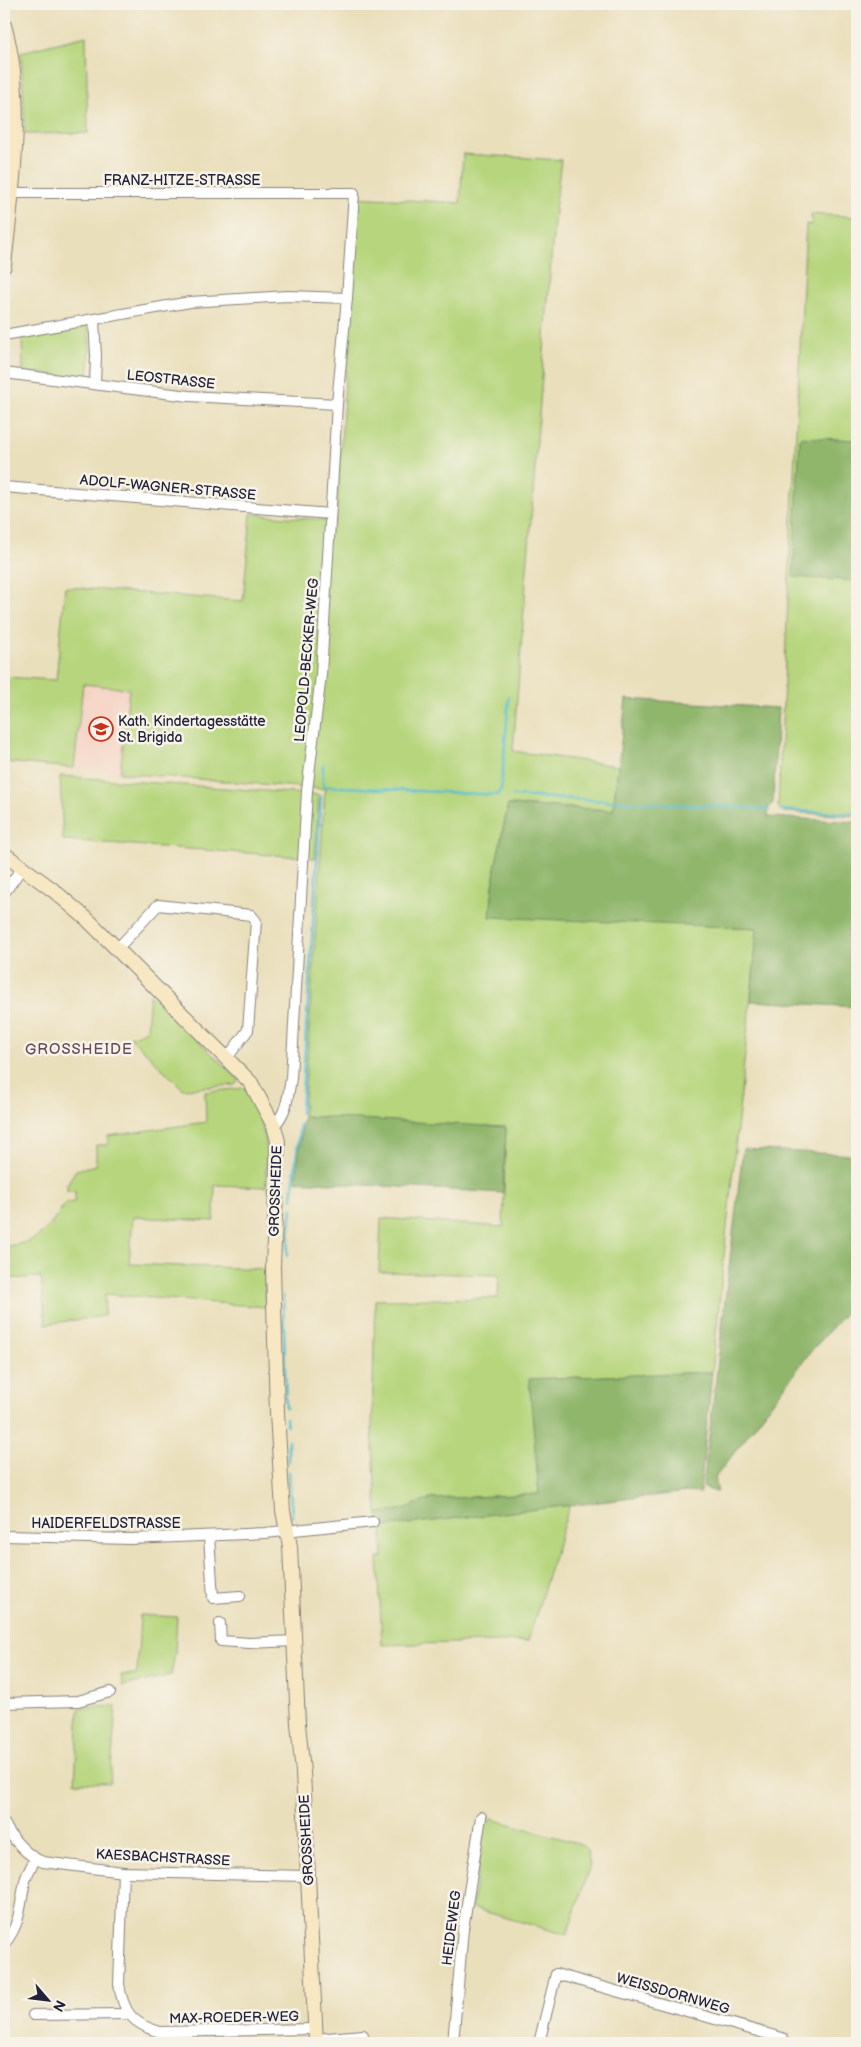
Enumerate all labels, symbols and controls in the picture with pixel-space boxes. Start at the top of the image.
street label: FRANZ-HITZE-STRASSE [103,172,261,189]
street label: LEOSTRASSE [126,366,216,393]
street label: ADOLF-WAGNER-STRASSE [79,471,257,504]
street label: LEOPOLD-BECKER-WEG [291,577,322,743]
place label: Kath. Kindertagesstätte St. Brigida [118,713,265,746]
school or university icon: Kath. Kindertagesstätte St. Brigida [88,716,114,742]
district label: GROSSHEIDE [25,1040,133,1059]
street label: GROSSHEIDE [265,1145,286,1237]
street label: HAIDERFELDSTRASSE [31,1515,181,1532]
street label: GROSSHEIDE [296,1794,317,1886]
street label: KAESBACHSTRASSE [95,1845,231,1870]
street label: HEIDEWEG [438,1889,465,1967]
street label: WEISSDORNWEG [614,1969,732,2018]
north arrow [22,1974,72,2024]
text: N [49,1997,69,2015]
street label: MAX-ROEDER-WEG [169,2008,300,2027]

